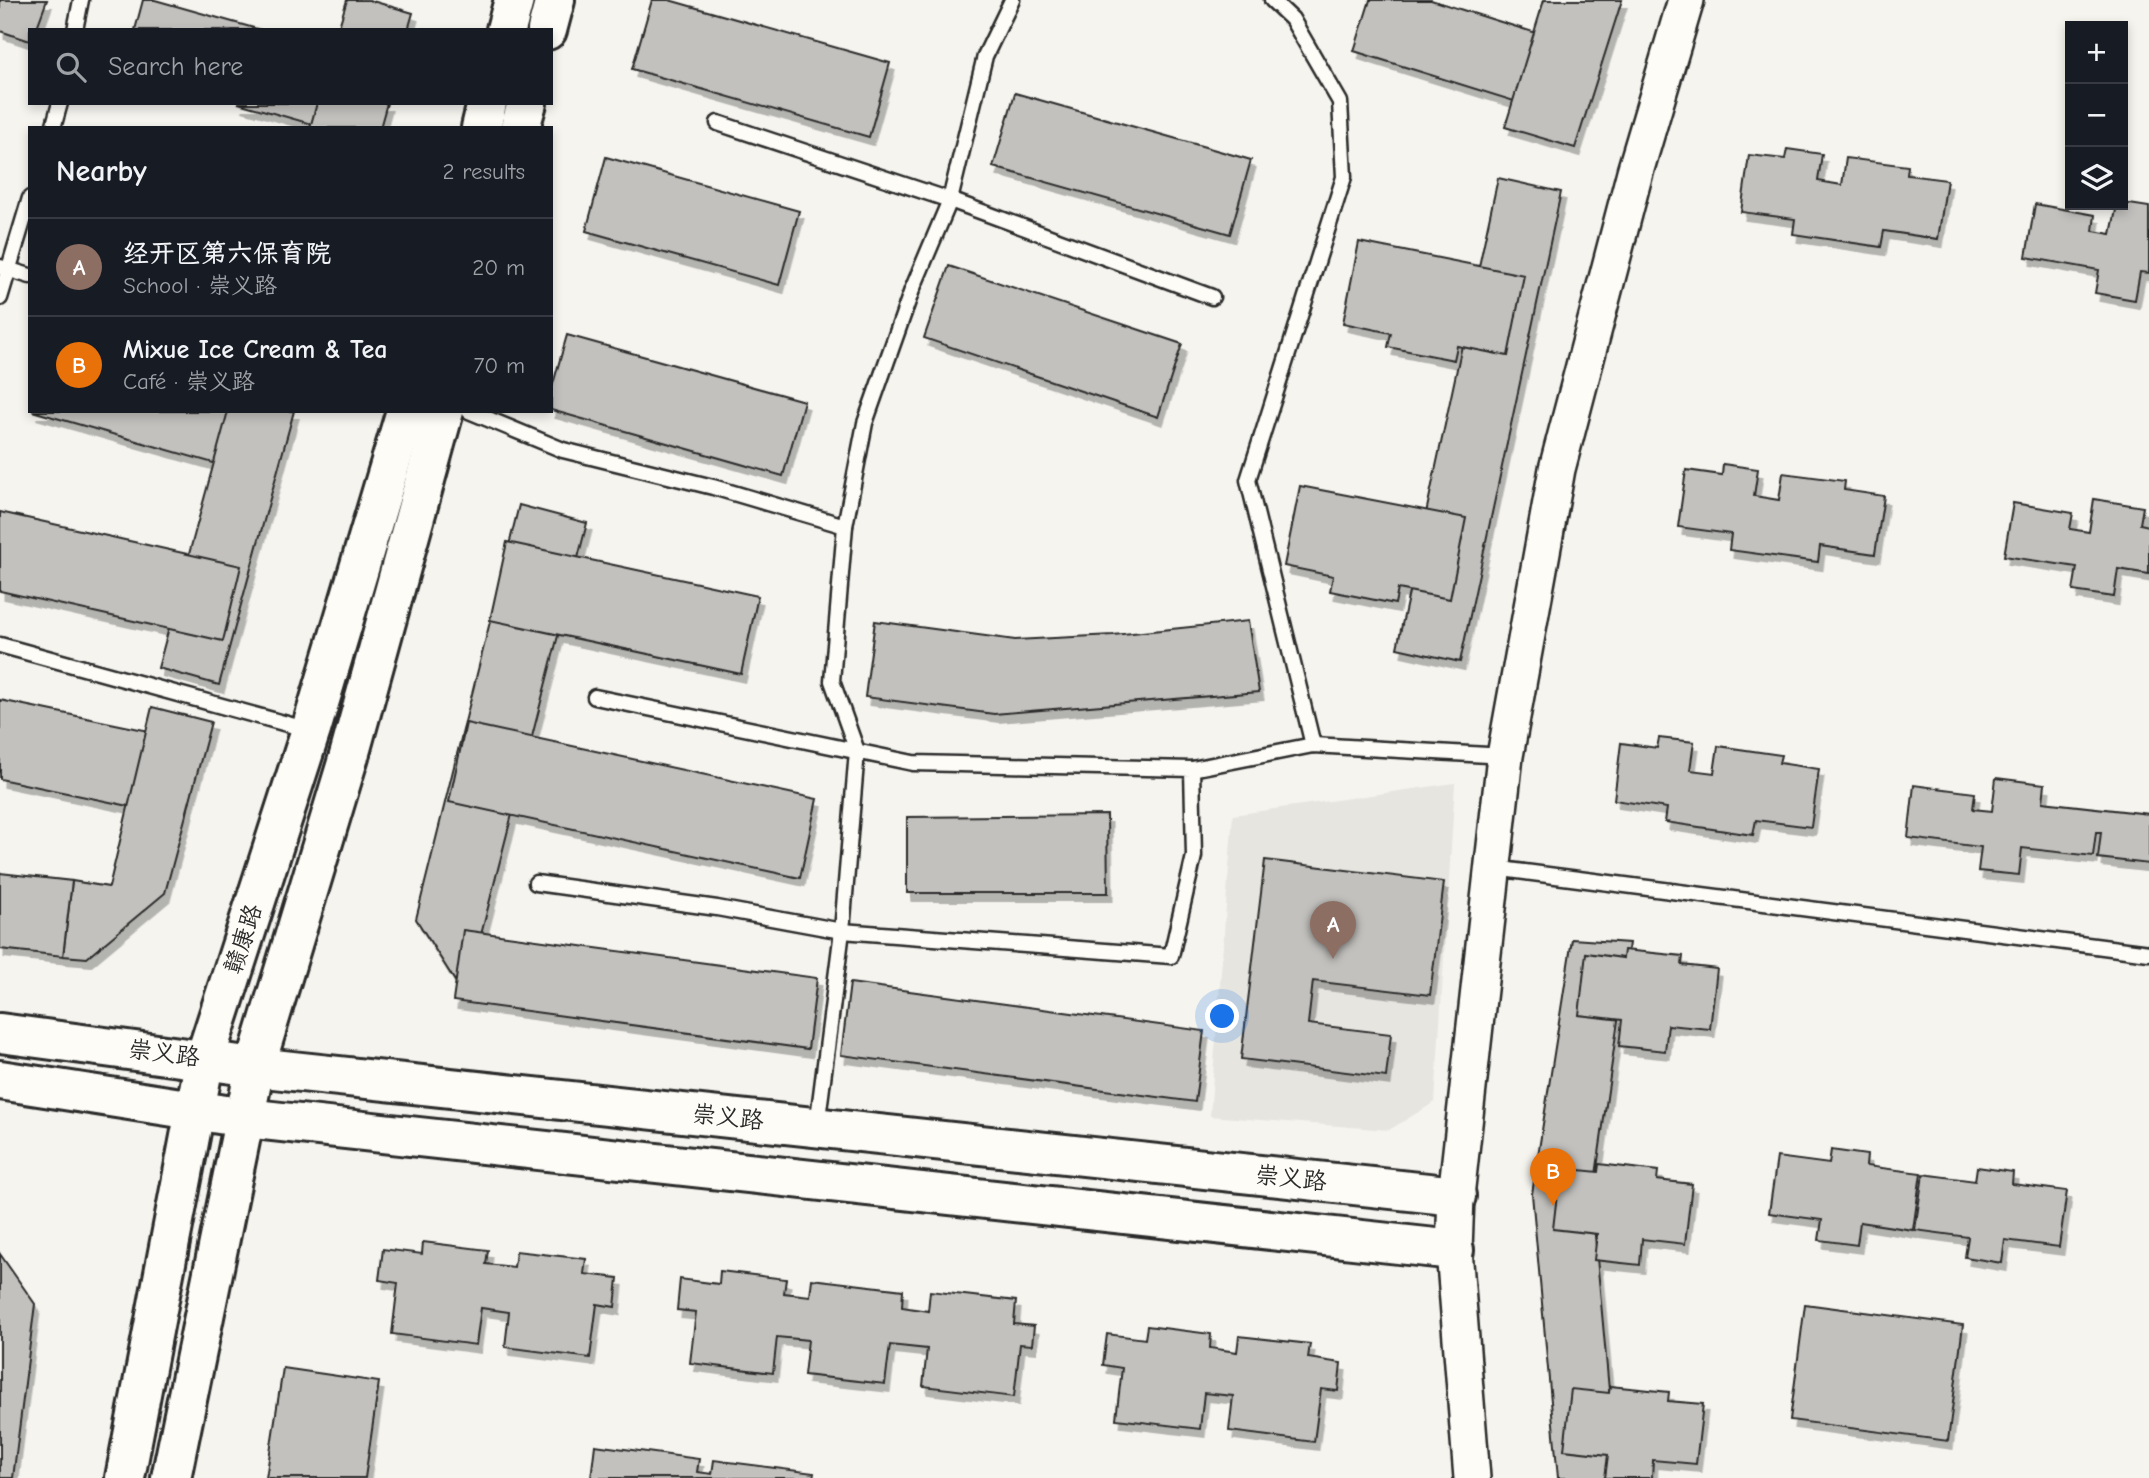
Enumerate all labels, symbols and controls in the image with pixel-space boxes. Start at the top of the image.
map controls [2065,21,2128,210]
button: + [2065,21,2128,84]
search box [28,28,553,105]
icon: search [52,48,90,86]
text: Search here [108,52,243,82]
button: − [2065,84,2128,147]
button: layers [2065,147,2128,210]
text: Nearby [56,154,147,189]
text: 2 results [443,158,525,185]
text: 经开区第六保育院 [123,239,331,269]
text: A [73,254,85,281]
text: 20 m [472,254,525,281]
text: School · 崇义路 [123,272,277,299]
text: Mixue Ice Cream & Tea [123,335,388,365]
text: B [72,352,86,379]
text: 70 m [473,352,525,379]
text: Café · 崇义路 [123,368,255,395]
street label: 赣康路 [219,900,267,978]
pin: A [1310,901,1356,959]
your location [1205,999,1239,1033]
street label: 崇义路 [127,1035,201,1071]
street label: 崇义路 [691,1099,765,1135]
pin: B [1530,1148,1576,1206]
street label: 崇义路 [1254,1160,1328,1196]

